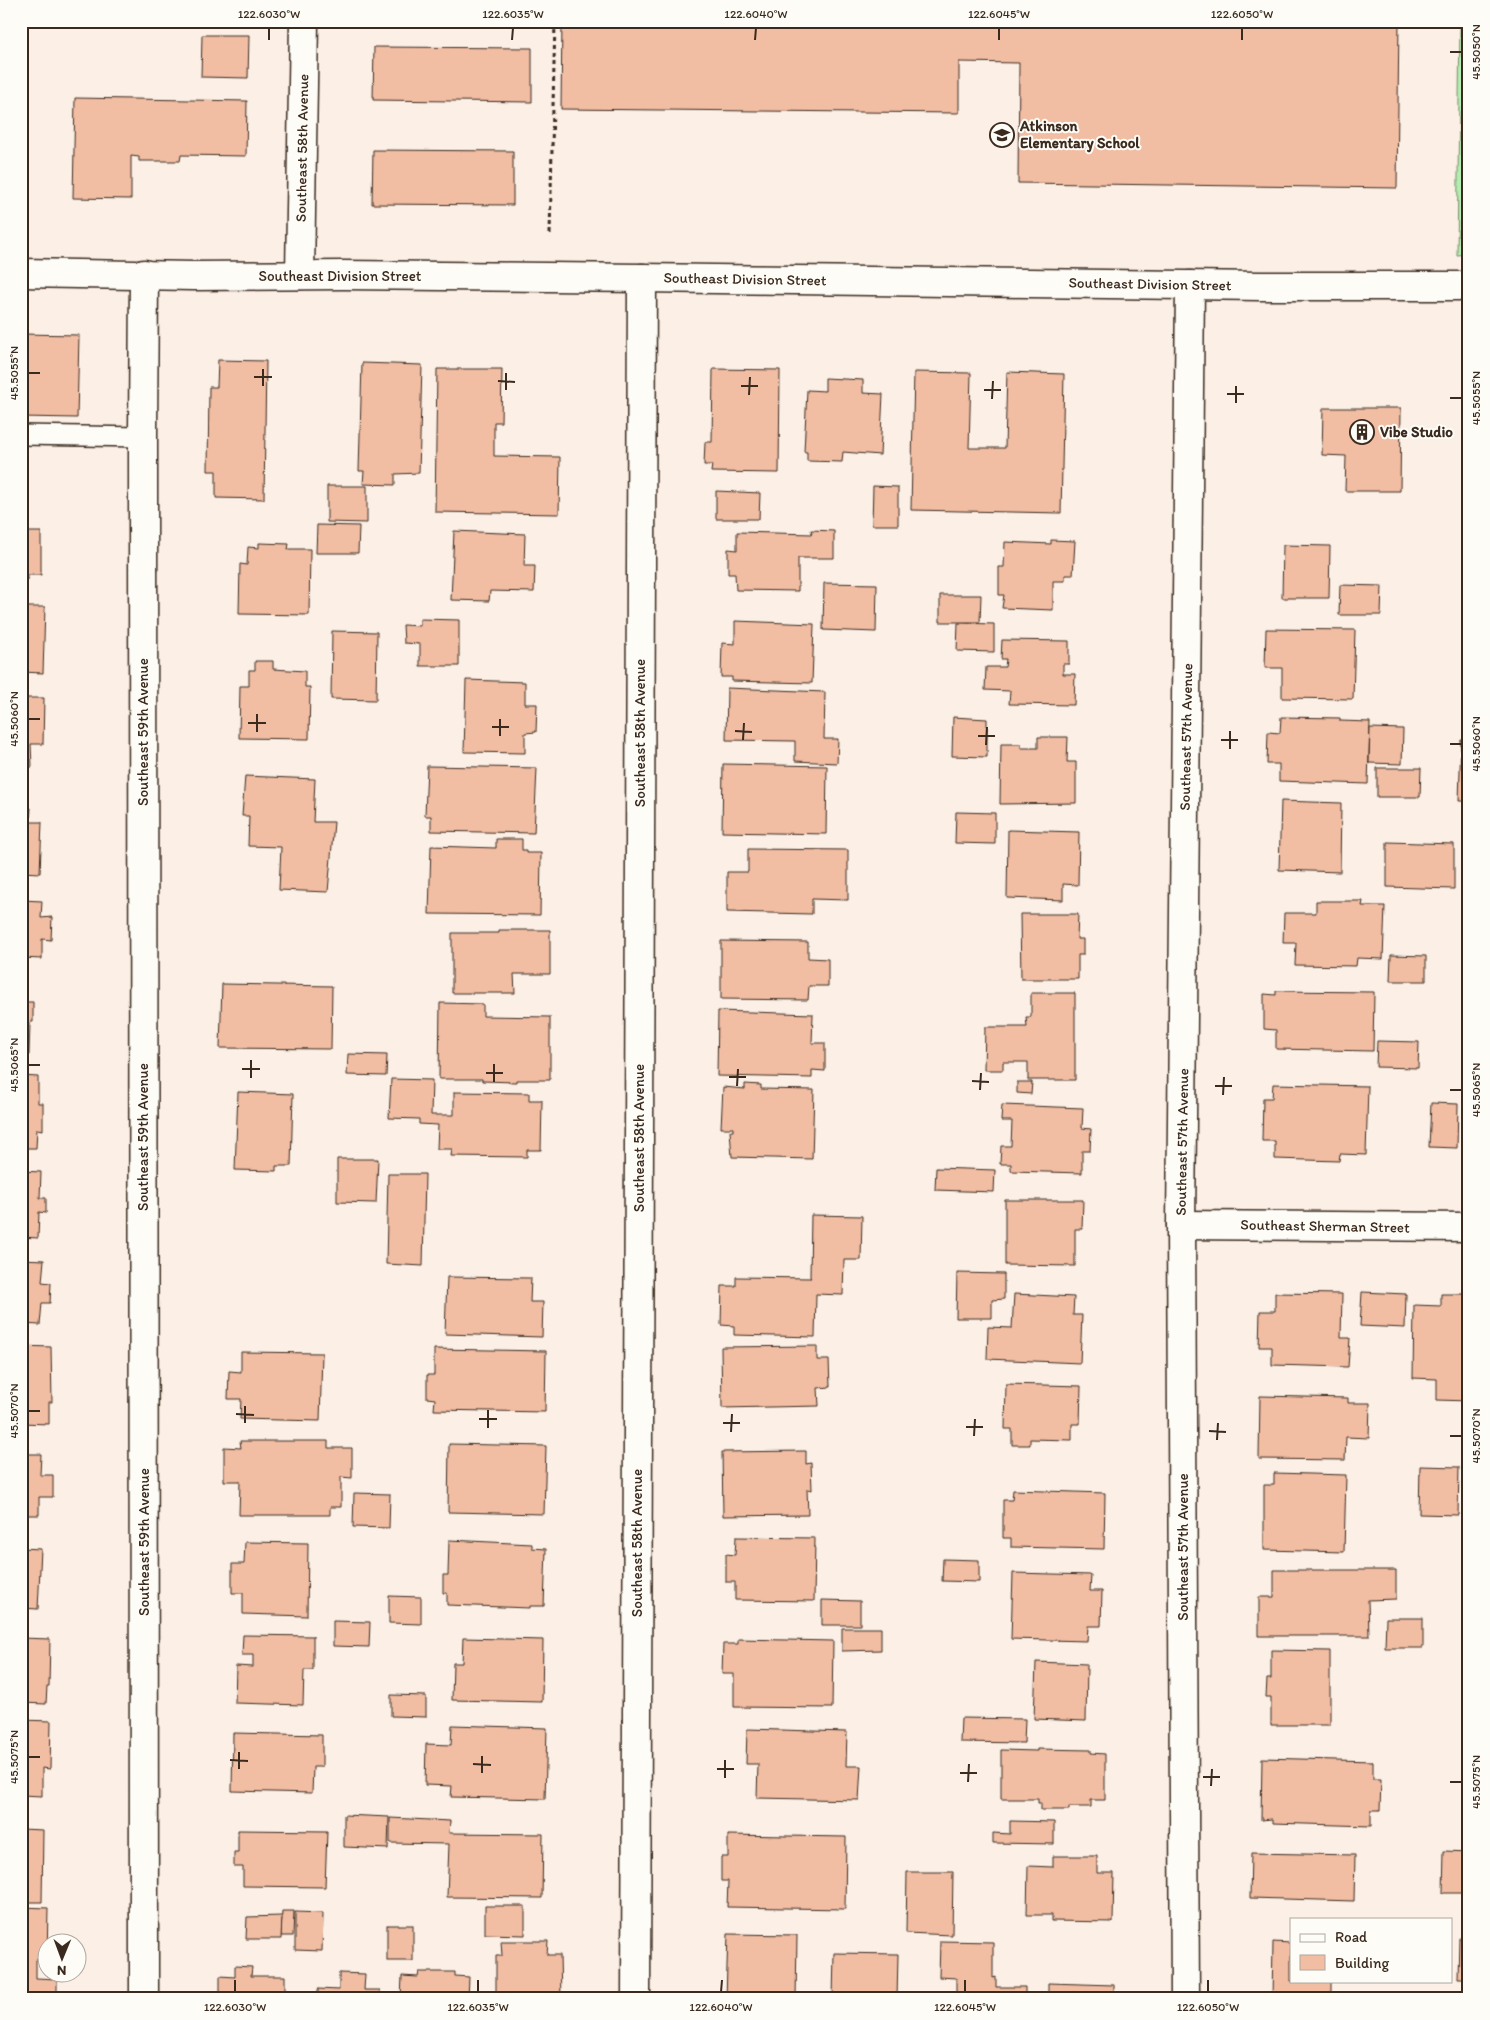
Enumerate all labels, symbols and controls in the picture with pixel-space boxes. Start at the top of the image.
text: 122.6030°W [238,7,300,21]
text: 122.6035°W [482,7,544,21]
text: 122.6040°W [724,7,788,21]
text: 122.6045°W [968,7,1030,21]
text: 122.6050°W [1211,7,1273,21]
text: 45.5050°N [1469,24,1483,80]
street label: Southeast 58th Avenue [292,74,312,222]
place label: Atkinson Elementary School [1019,117,1140,153]
school or university icon: Atkinson Elementary School [989,122,1015,148]
street label: Southeast Division Street [258,267,422,285]
street label: Southeast Division Street [663,269,827,289]
street label: Southeast Division Street [1068,274,1232,294]
text: 45.5055°N [7,346,21,400]
text: 45.5055°N [1469,371,1483,425]
building icon: Vibe Studio [1349,419,1375,445]
place label: Vibe Studio [1380,423,1453,441]
street label: Southeast 59th Avenue [134,658,152,806]
street label: Southeast 58th Avenue [631,659,649,807]
street label: Southeast 57th Avenue [1176,663,1196,811]
text: 45.5060°N [7,691,21,747]
text: 45.5060°N [1469,716,1483,772]
text: 45.5065°N [7,1038,21,1092]
street label: Southeast 59th Avenue [134,1063,152,1211]
text: 45.5065°N [1469,1063,1483,1117]
street label: Southeast 58th Avenue [630,1064,648,1212]
street label: Southeast 57th Avenue [1172,1068,1192,1216]
street label: Southeast Sherman Street [1240,1216,1410,1236]
text: 45.5070°N [7,1383,21,1439]
text: 45.5070°N [1469,1408,1483,1464]
street label: Southeast 59th Avenue [135,1468,153,1616]
street label: Southeast 58th Avenue [628,1469,646,1617]
street label: Southeast 57th Avenue [1174,1473,1192,1621]
text: 45.5075°N [7,1730,21,1784]
text: 45.5075°N [1469,1755,1483,1809]
legend [1290,1918,1452,1982]
text: Road [1335,1928,1368,1946]
north arrow [38,1932,88,1982]
text: Building [1335,1954,1389,1972]
text: N [57,1962,67,1979]
text: 122.6030°W [204,2000,266,2014]
text: 122.6035°W [447,2000,509,2014]
text: 122.6040°W [689,2000,753,2014]
text: 122.6045°W [934,2000,996,2014]
text: 122.6050°W [1177,2000,1239,2014]

